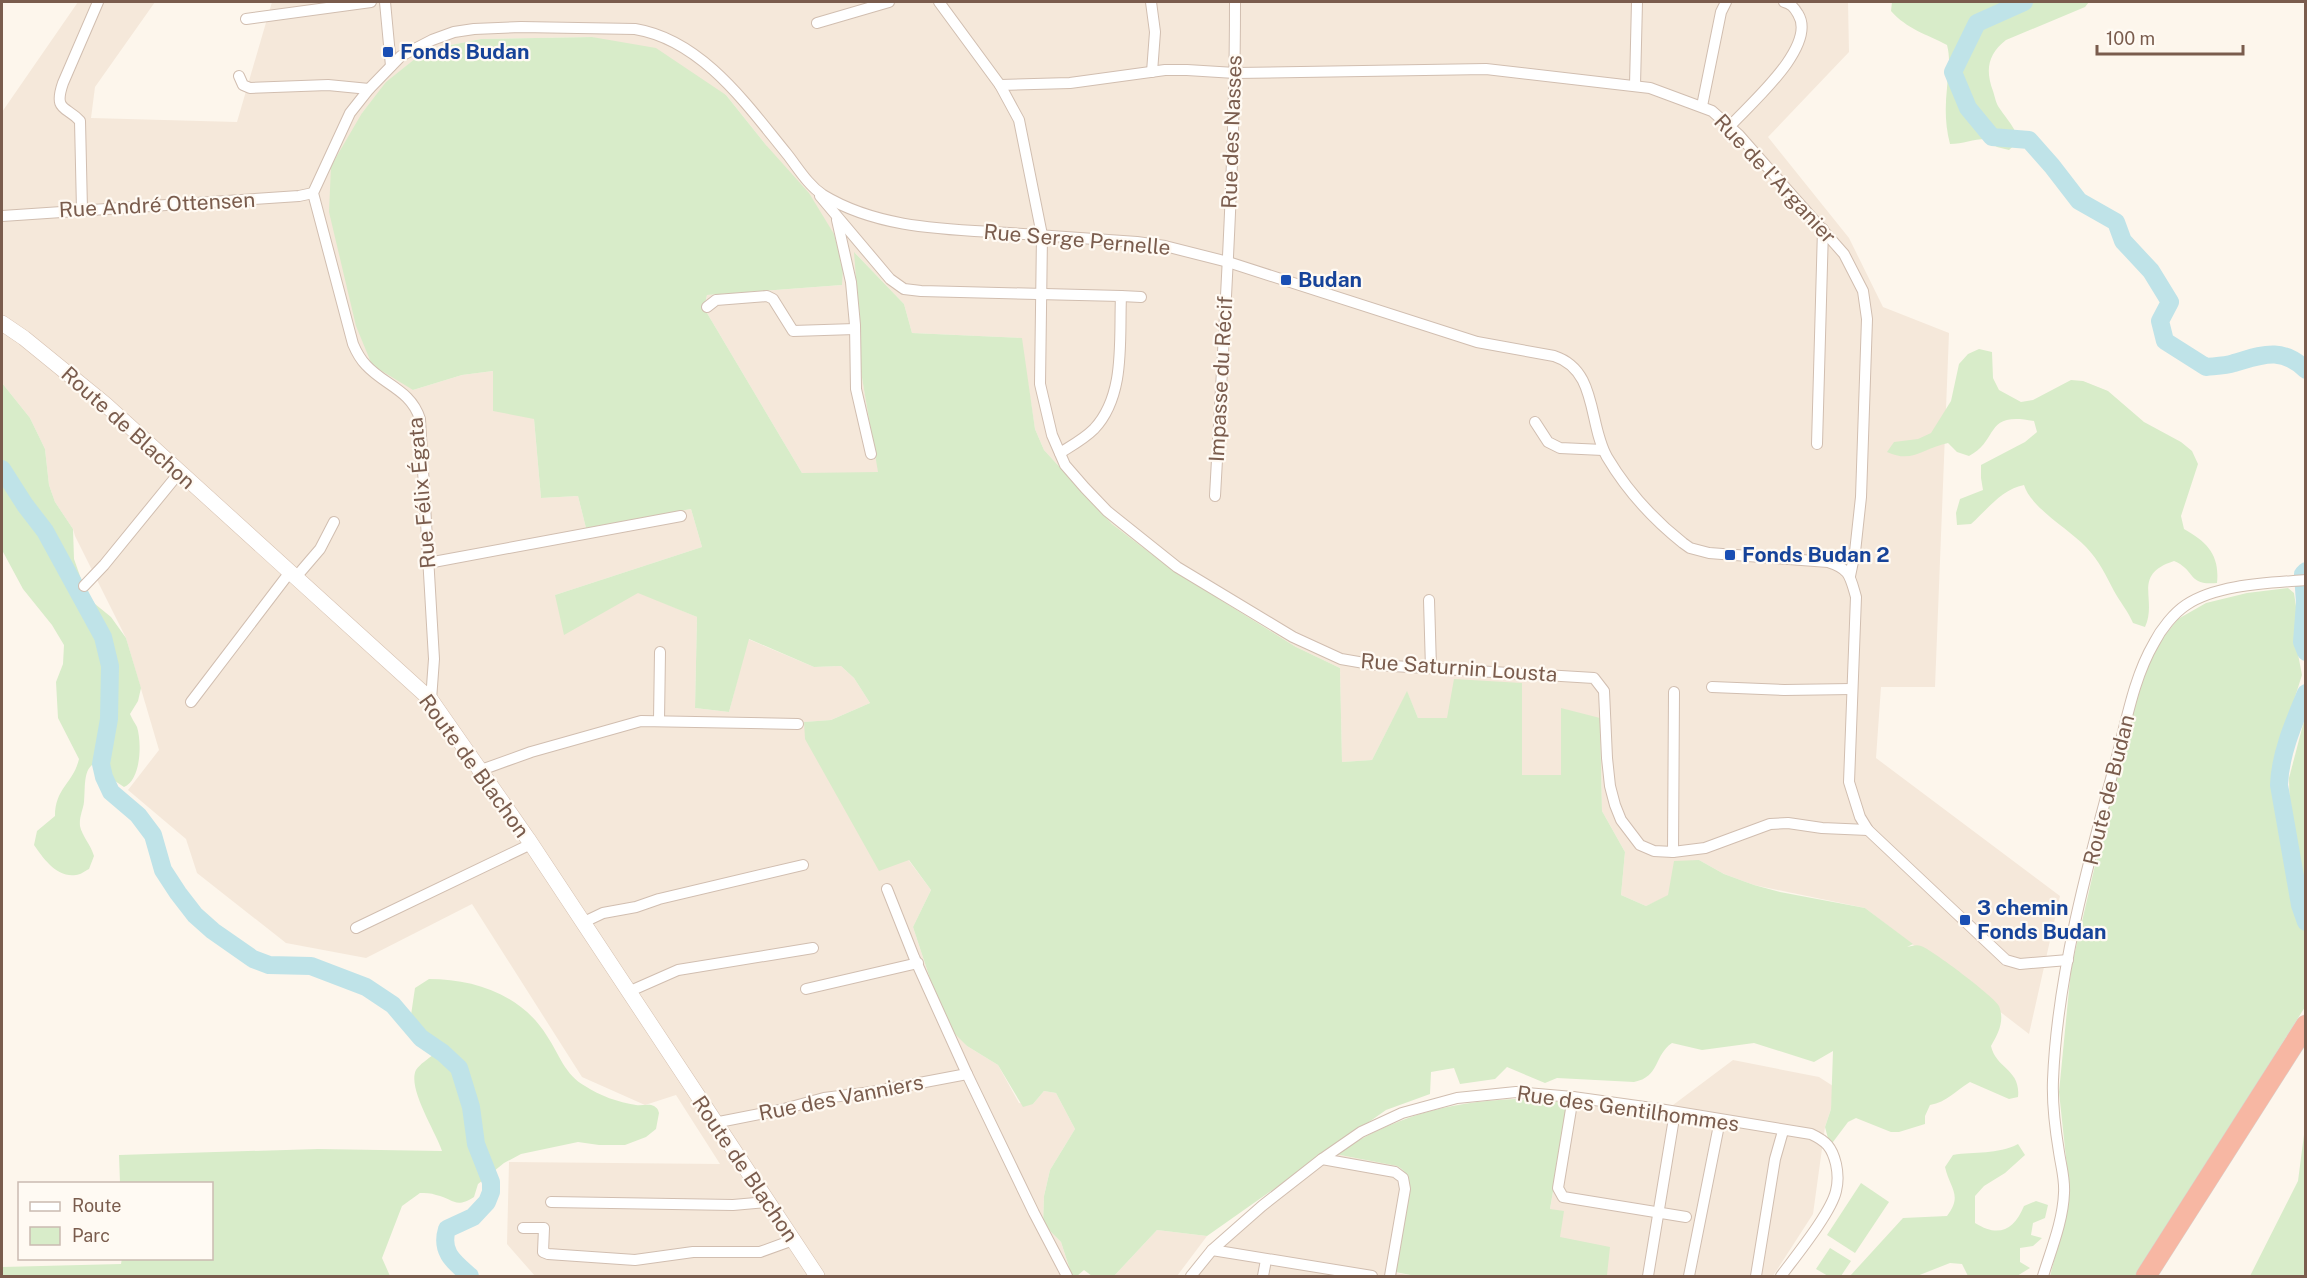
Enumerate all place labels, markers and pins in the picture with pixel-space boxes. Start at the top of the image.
place label: Fonds Budan [400,39,529,64]
marker: Fonds Budan [381,45,395,59]
place label: Budan [1298,267,1362,292]
marker: Budan [1279,273,1293,287]
place label: Fonds Budan 2 [1742,542,1890,567]
marker: Fonds Budan 2 [1723,548,1737,562]
place label: 3 chemin Fonds Budan [1977,895,2106,944]
marker: 3 chemin Fonds Budan [1958,913,1972,927]

